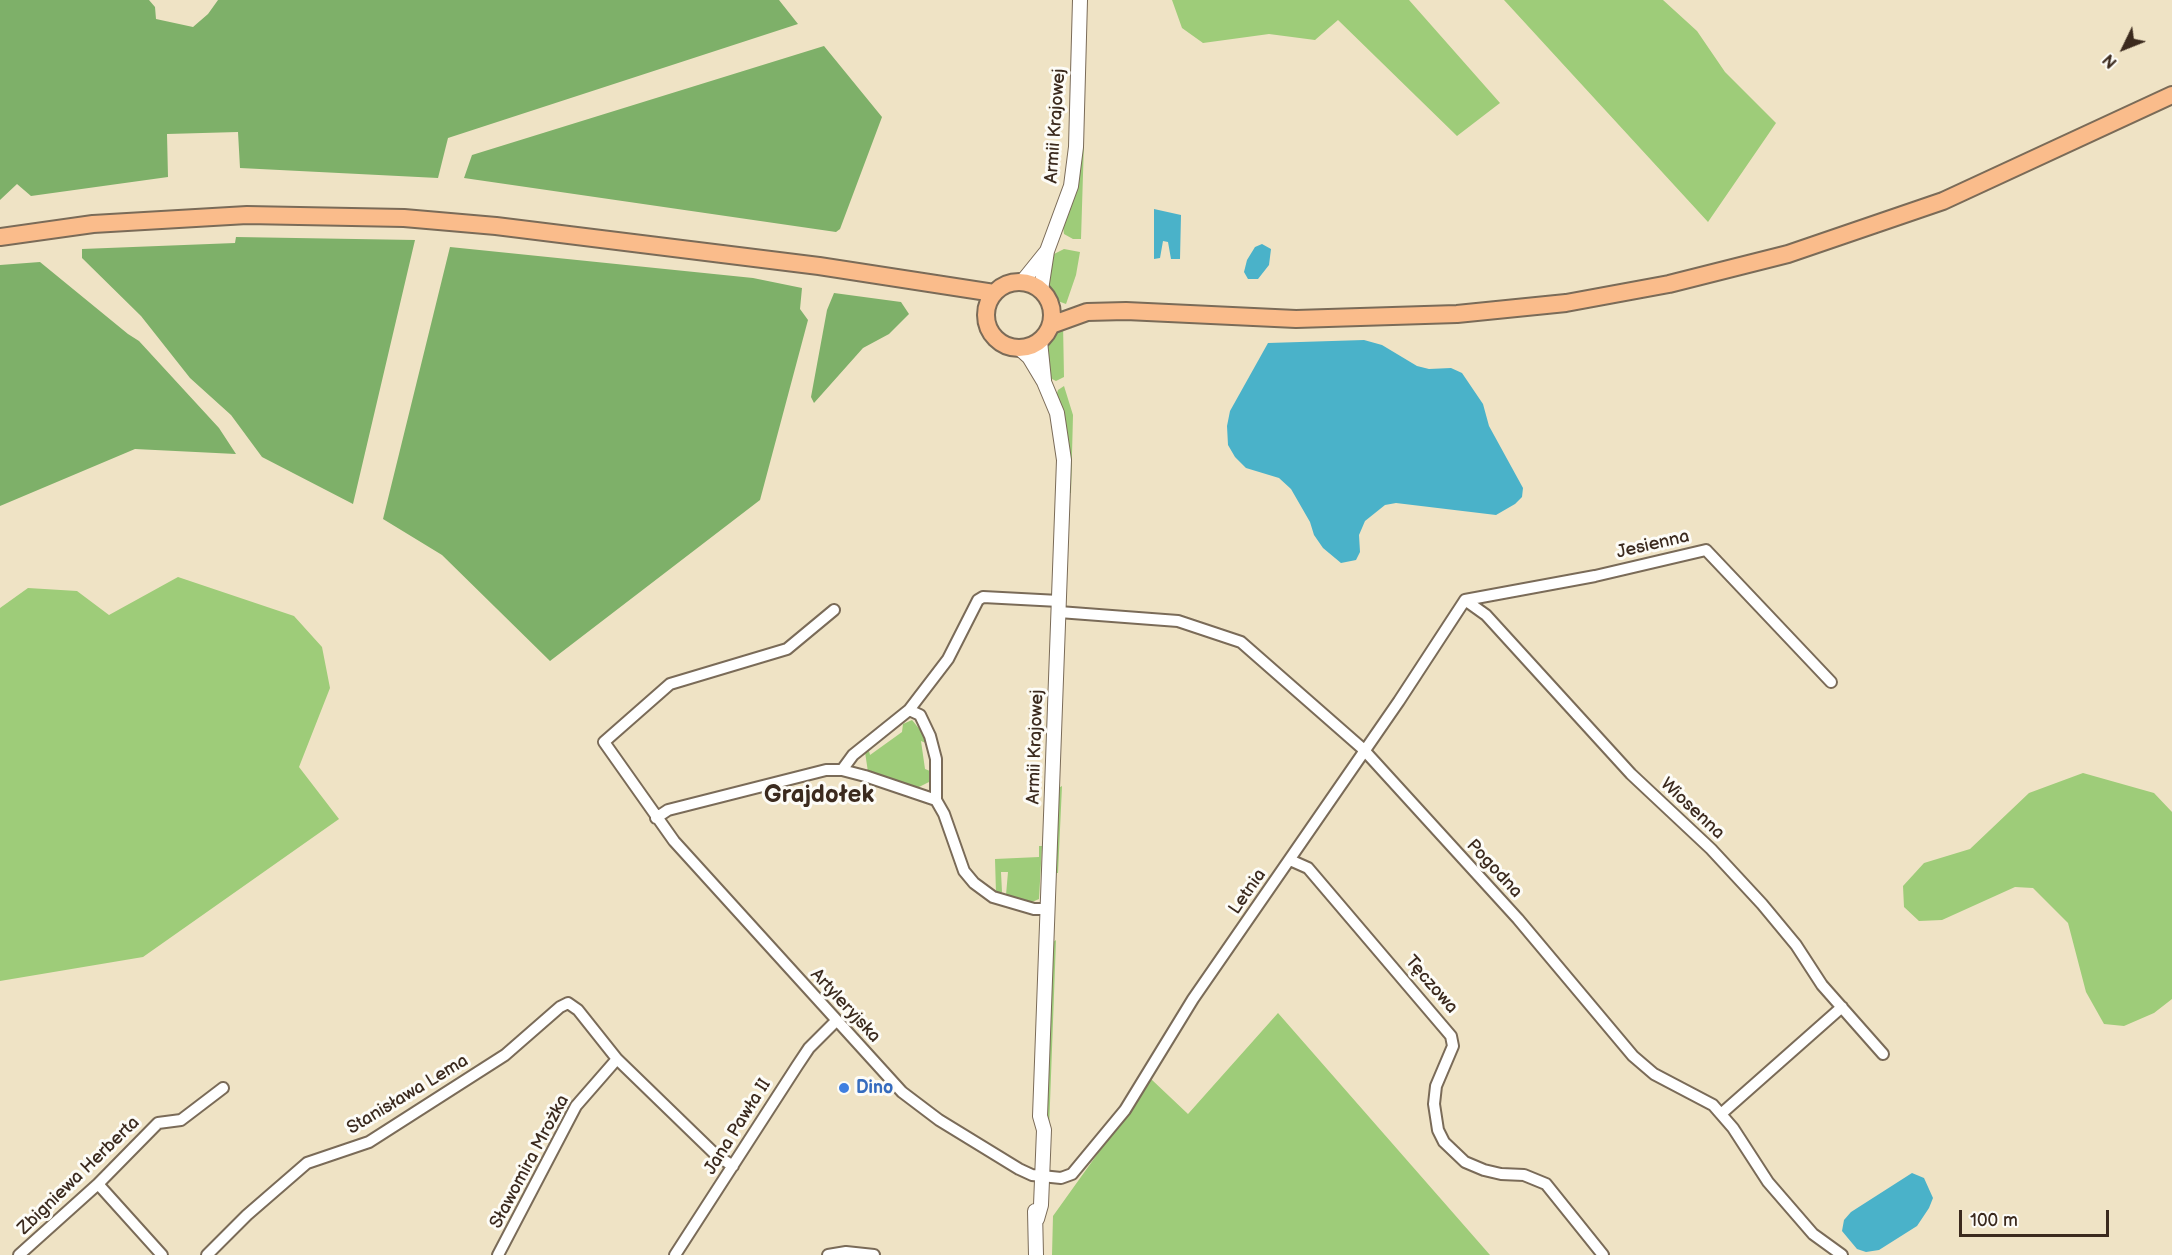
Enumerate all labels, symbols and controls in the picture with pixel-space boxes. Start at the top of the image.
north arrow [2094,18,2154,78]
text: N [2099,50,2122,71]
street label: Armii Krajowej [1041,68,1071,184]
street label: Jesienna [1615,526,1691,564]
street label: Armii Krajowej [1023,689,1049,805]
street label: Wiosenna [1655,774,1729,844]
district label: Grajdołek [764,782,874,810]
street label: Pogodna [1462,835,1526,903]
street label: Letnia [1225,865,1271,919]
street label: Tęczowa [1400,952,1462,1018]
street label: Artyleryjska [805,964,885,1048]
street label: Stanisława Lema [343,1050,473,1140]
street label: Jana Pawła II [700,1075,776,1179]
place label: Dino [856,1077,893,1099]
marker: Dino [837,1081,851,1095]
street label: Sławomira Mrożka [486,1092,574,1232]
street label: Zbigniewa Herberta [14,1112,144,1240]
scale bar [1962,1198,2112,1236]
text: 100 m [1970,1210,2018,1231]

